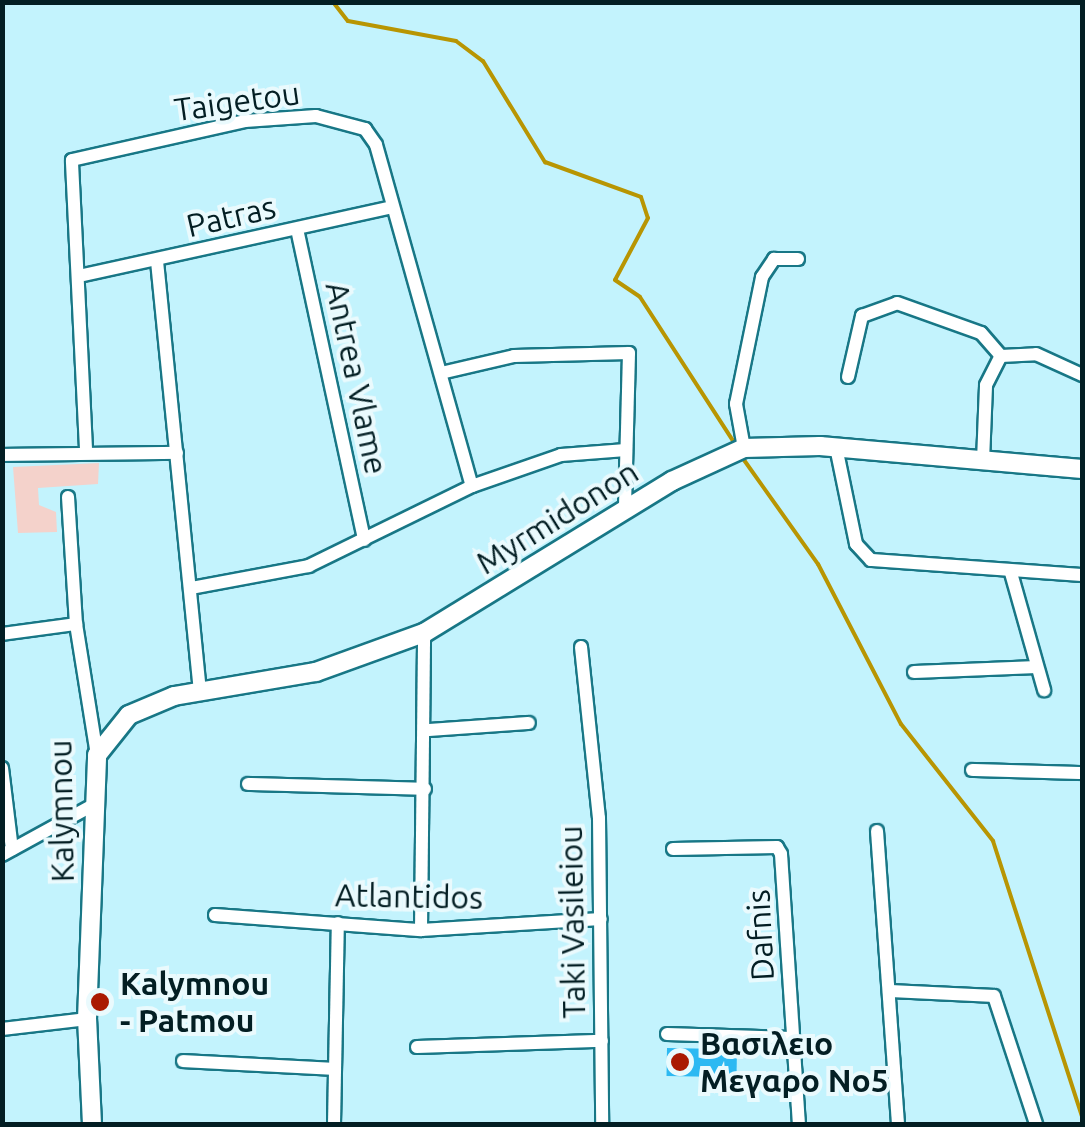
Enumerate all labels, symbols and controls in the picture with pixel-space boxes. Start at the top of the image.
street label: Taigetou [172,73,302,129]
street label: Patras [183,187,279,245]
street label: Antrea Vlame [318,278,396,478]
street label: Myrmidonon [469,452,645,582]
street label: Kalymnou [41,739,81,883]
street label: Taki Vasileiou [551,825,593,1019]
street label: Atlantidos [335,876,483,916]
street label: Dafnis [738,888,782,982]
place label: Kalymnou - Patmou [120,965,269,1040]
marker: Kalymnou - Patmou [89,991,111,1013]
place label: Βασιλειο Μεγαρο Νο5 [700,1025,889,1100]
marker: Βασιλειο Μεγαρο Νο5 [669,1051,691,1073]

